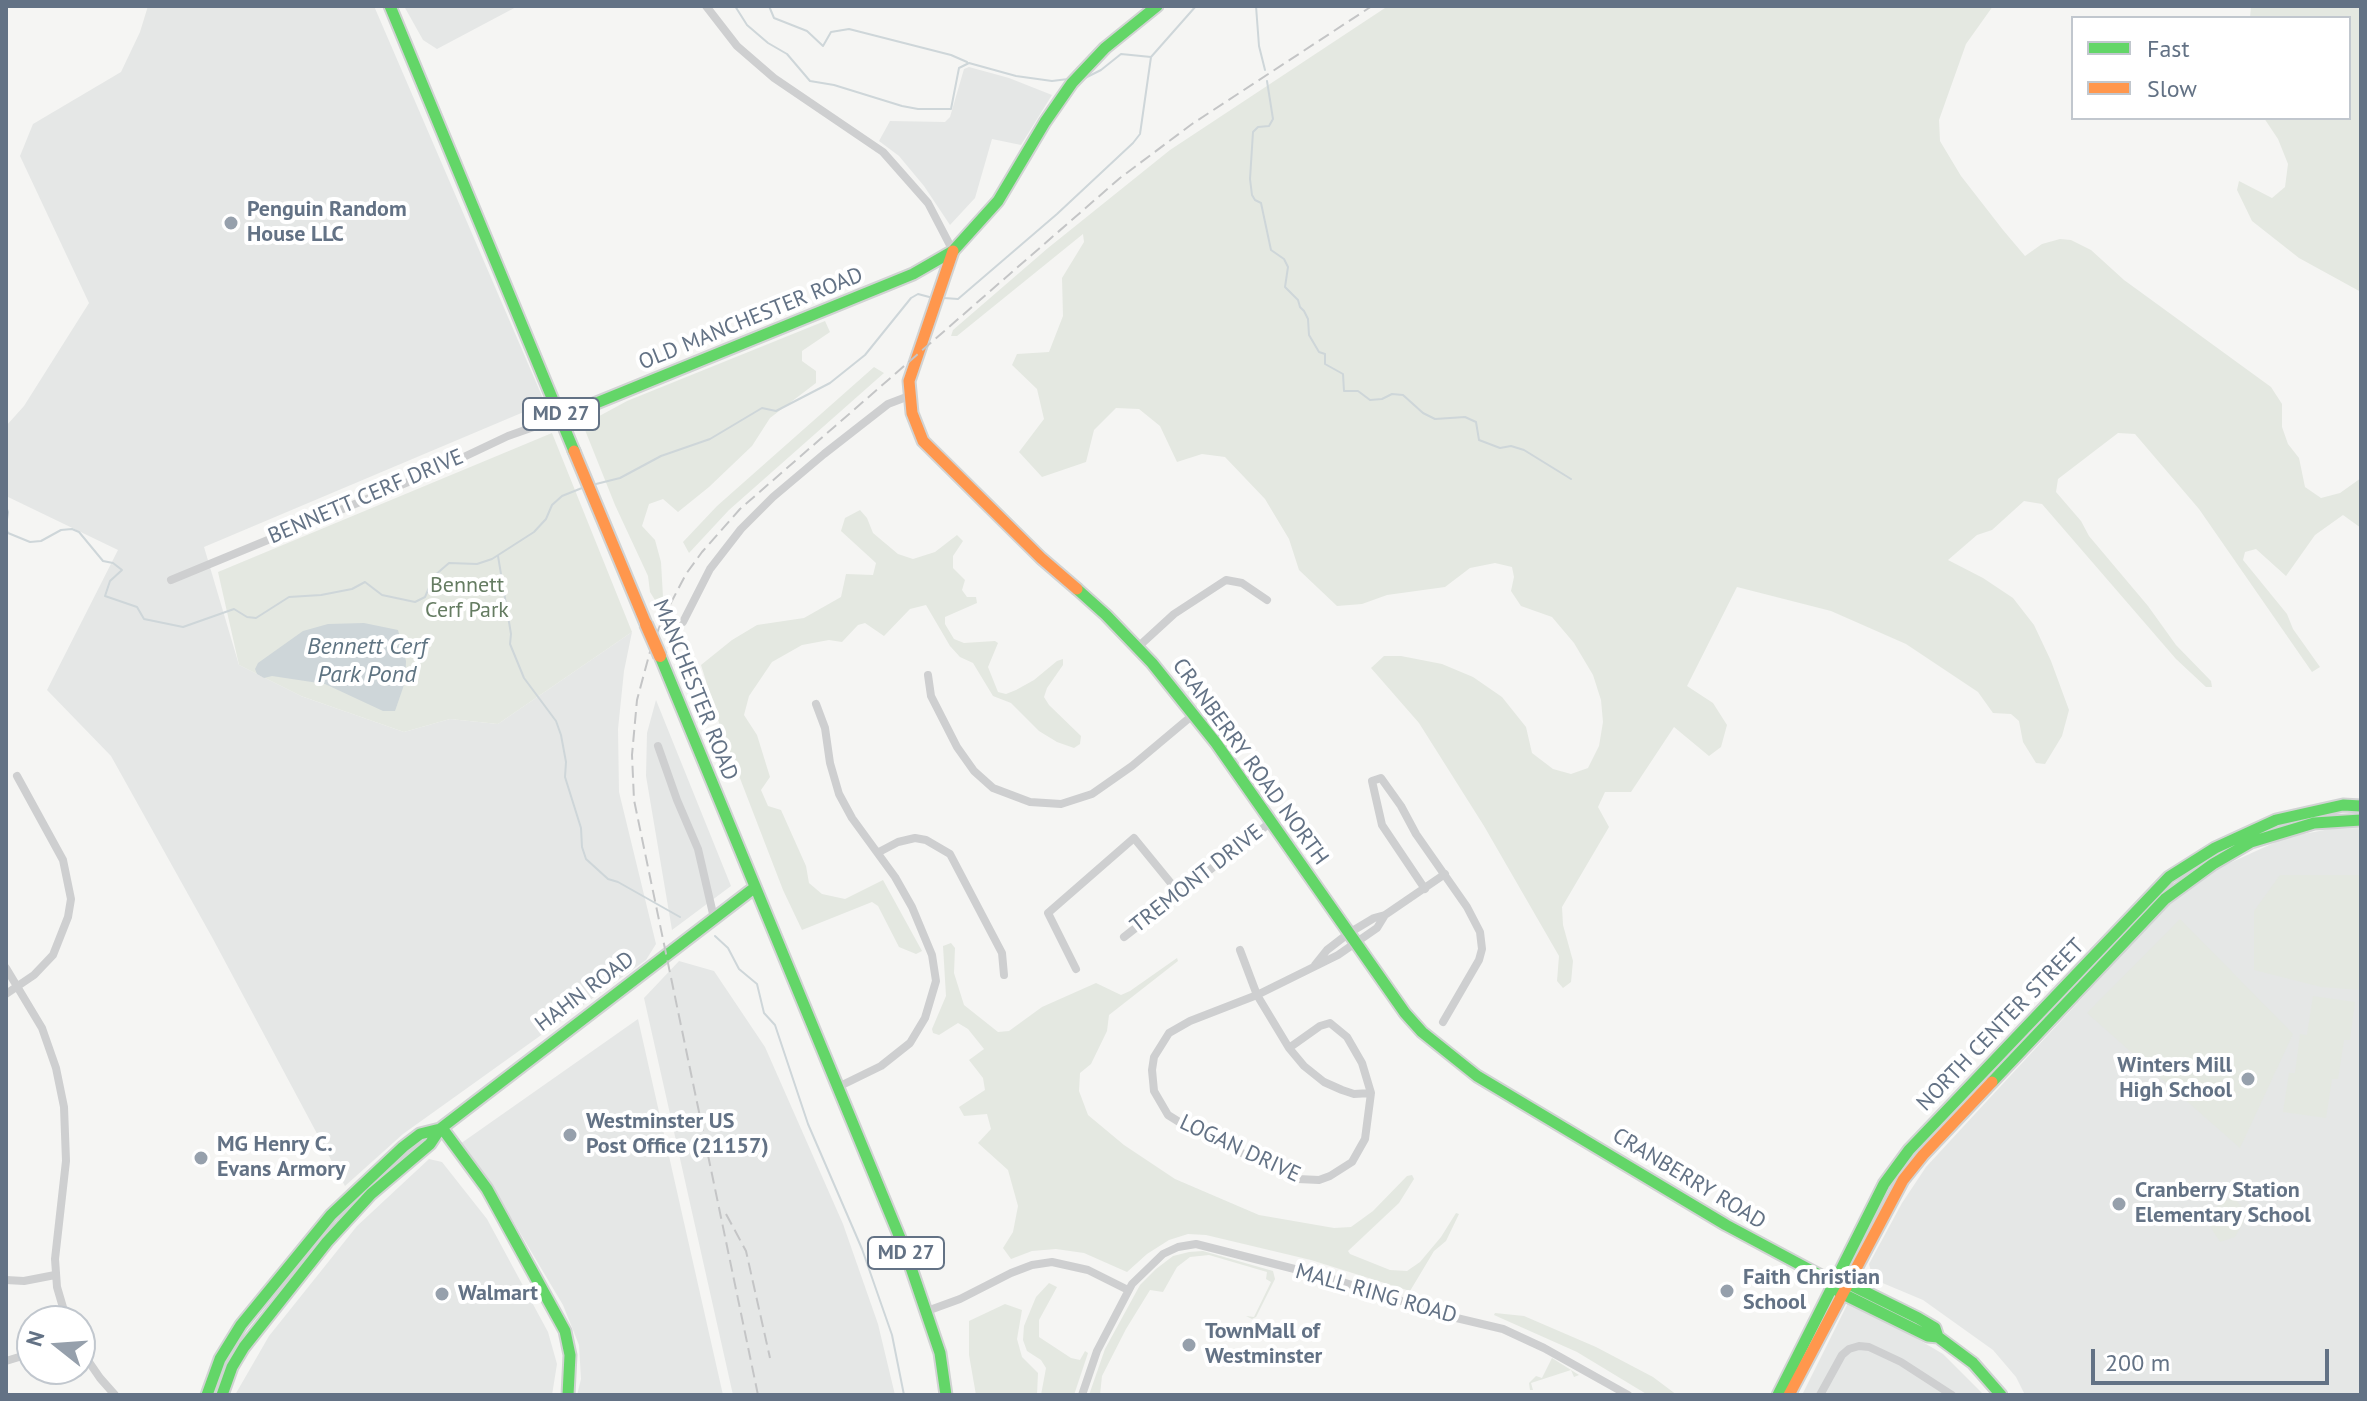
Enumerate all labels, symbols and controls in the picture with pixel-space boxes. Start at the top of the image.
legend [2071,16,2351,120]
text: Fast [2147,33,2190,64]
text: Slow [2147,73,2197,104]
place label: Penguin Random House LLC [247,197,407,248]
marker: Penguin Random House LLC [222,214,240,232]
street label: OLD MANCHESTER ROAD [635,262,867,376]
road number: MD 27 [523,398,599,430]
street label: BENNETT CERF DRIVE [264,444,468,550]
park label: Bennett Cerf Park [425,573,509,624]
street label: MANCHESTER ROAD [647,596,743,784]
water label: Bennett Cerf Park Pond [307,633,427,689]
street label: CRANBERRY ROAD NORTH [1166,654,1334,870]
street label: TREMONT DRIVE [1126,819,1268,939]
street label: NORTH CENTER STREET [1912,933,2090,1117]
street label: HAHN ROAD [530,946,640,1038]
place label: Winters Mill High School [2117,1053,2232,1104]
marker: Winters Mill High School [2239,1070,2257,1088]
place label: Westminster US Post Office (21157) [586,1109,769,1160]
street label: LOGAN DRIVE [1175,1110,1305,1188]
street label: CRANBERRY ROAD [1608,1123,1770,1235]
marker: Westminster US Post Office (21157) [561,1126,579,1144]
place label: MG Henry C. Evans Armory [217,1132,346,1184]
marker: MG Henry C. Evans Armory [192,1149,210,1167]
place label: Cranberry Station Elementary School [2135,1178,2311,1230]
marker: Cranberry Station Elementary School [2110,1195,2128,1213]
road number: MD 27 [868,1237,944,1269]
street label: MALL RING ROAD [1292,1258,1460,1330]
place label: Faith Christian School [1743,1265,1880,1316]
place label: Walmart [458,1281,538,1307]
marker: Faith Christian School [1718,1282,1736,1300]
marker: Walmart [433,1285,451,1303]
north arrow [16,1305,96,1385]
place label: TownMall of Westminster [1205,1319,1322,1370]
text: N [19,1328,50,1350]
scale bar [2095,1333,2333,1383]
marker: TownMall of Westminster [1180,1336,1198,1354]
text: 200 m [2105,1347,2170,1378]

